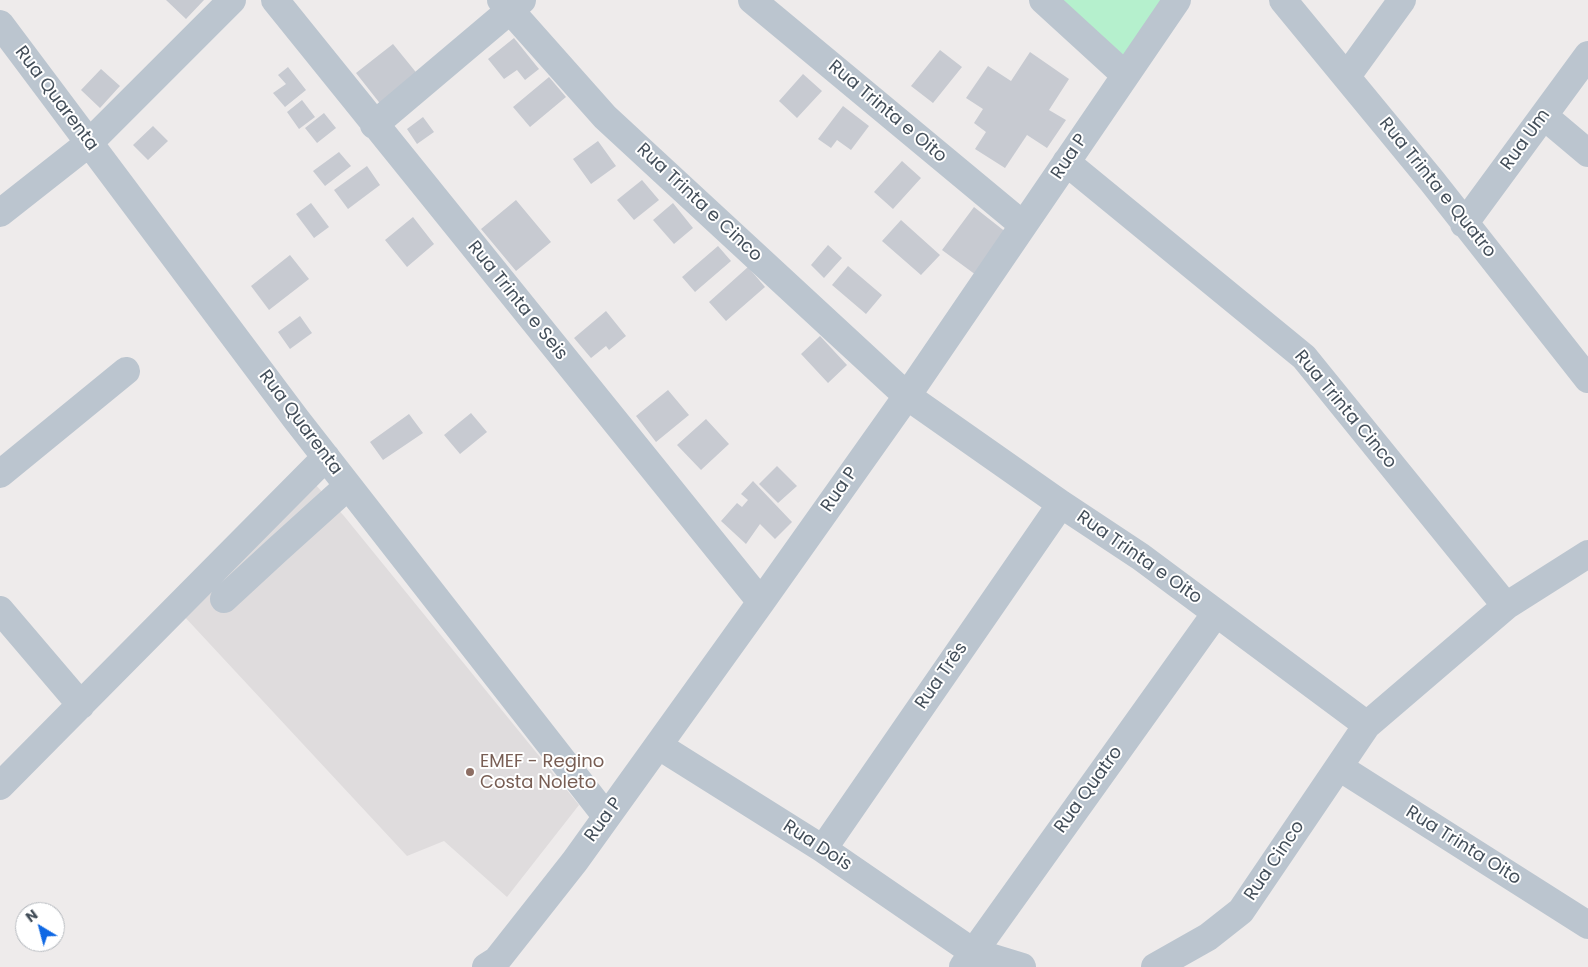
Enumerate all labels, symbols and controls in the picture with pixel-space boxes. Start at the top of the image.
street label: Rua Quarenta [10,42,102,156]
street label: Rua Trinta e Oito [823,56,951,168]
street label: Rua Um [1497,105,1555,175]
street label: Rua Trinta e Quatro [1374,114,1500,262]
street label: Rua P [1047,130,1093,184]
street label: Rua Trinta e Cinco [632,139,766,267]
street label: Rua Trinta e Seis [462,237,572,365]
street label: Rua Trinta Cinco [1289,347,1401,473]
street label: Rua Quarenta [254,366,346,480]
street label: Rua P [817,463,863,517]
street label: Rua Trinta e Oito [1072,507,1206,609]
street label: Rua Três [911,638,973,714]
street label: Rua Quatro [1050,742,1128,838]
place label: EMEF - Regino Costa Noleto [480,751,604,794]
marker: EMEF - Regino Costa Noleto [464,766,476,778]
street label: Rua P [581,793,627,847]
street label: Rua Trinta Oito [1401,802,1525,890]
street label: Rua Dois [779,816,855,876]
street label: Rua Cinco [1240,817,1310,905]
north arrow [15,902,65,952]
text: N [21,905,42,927]

